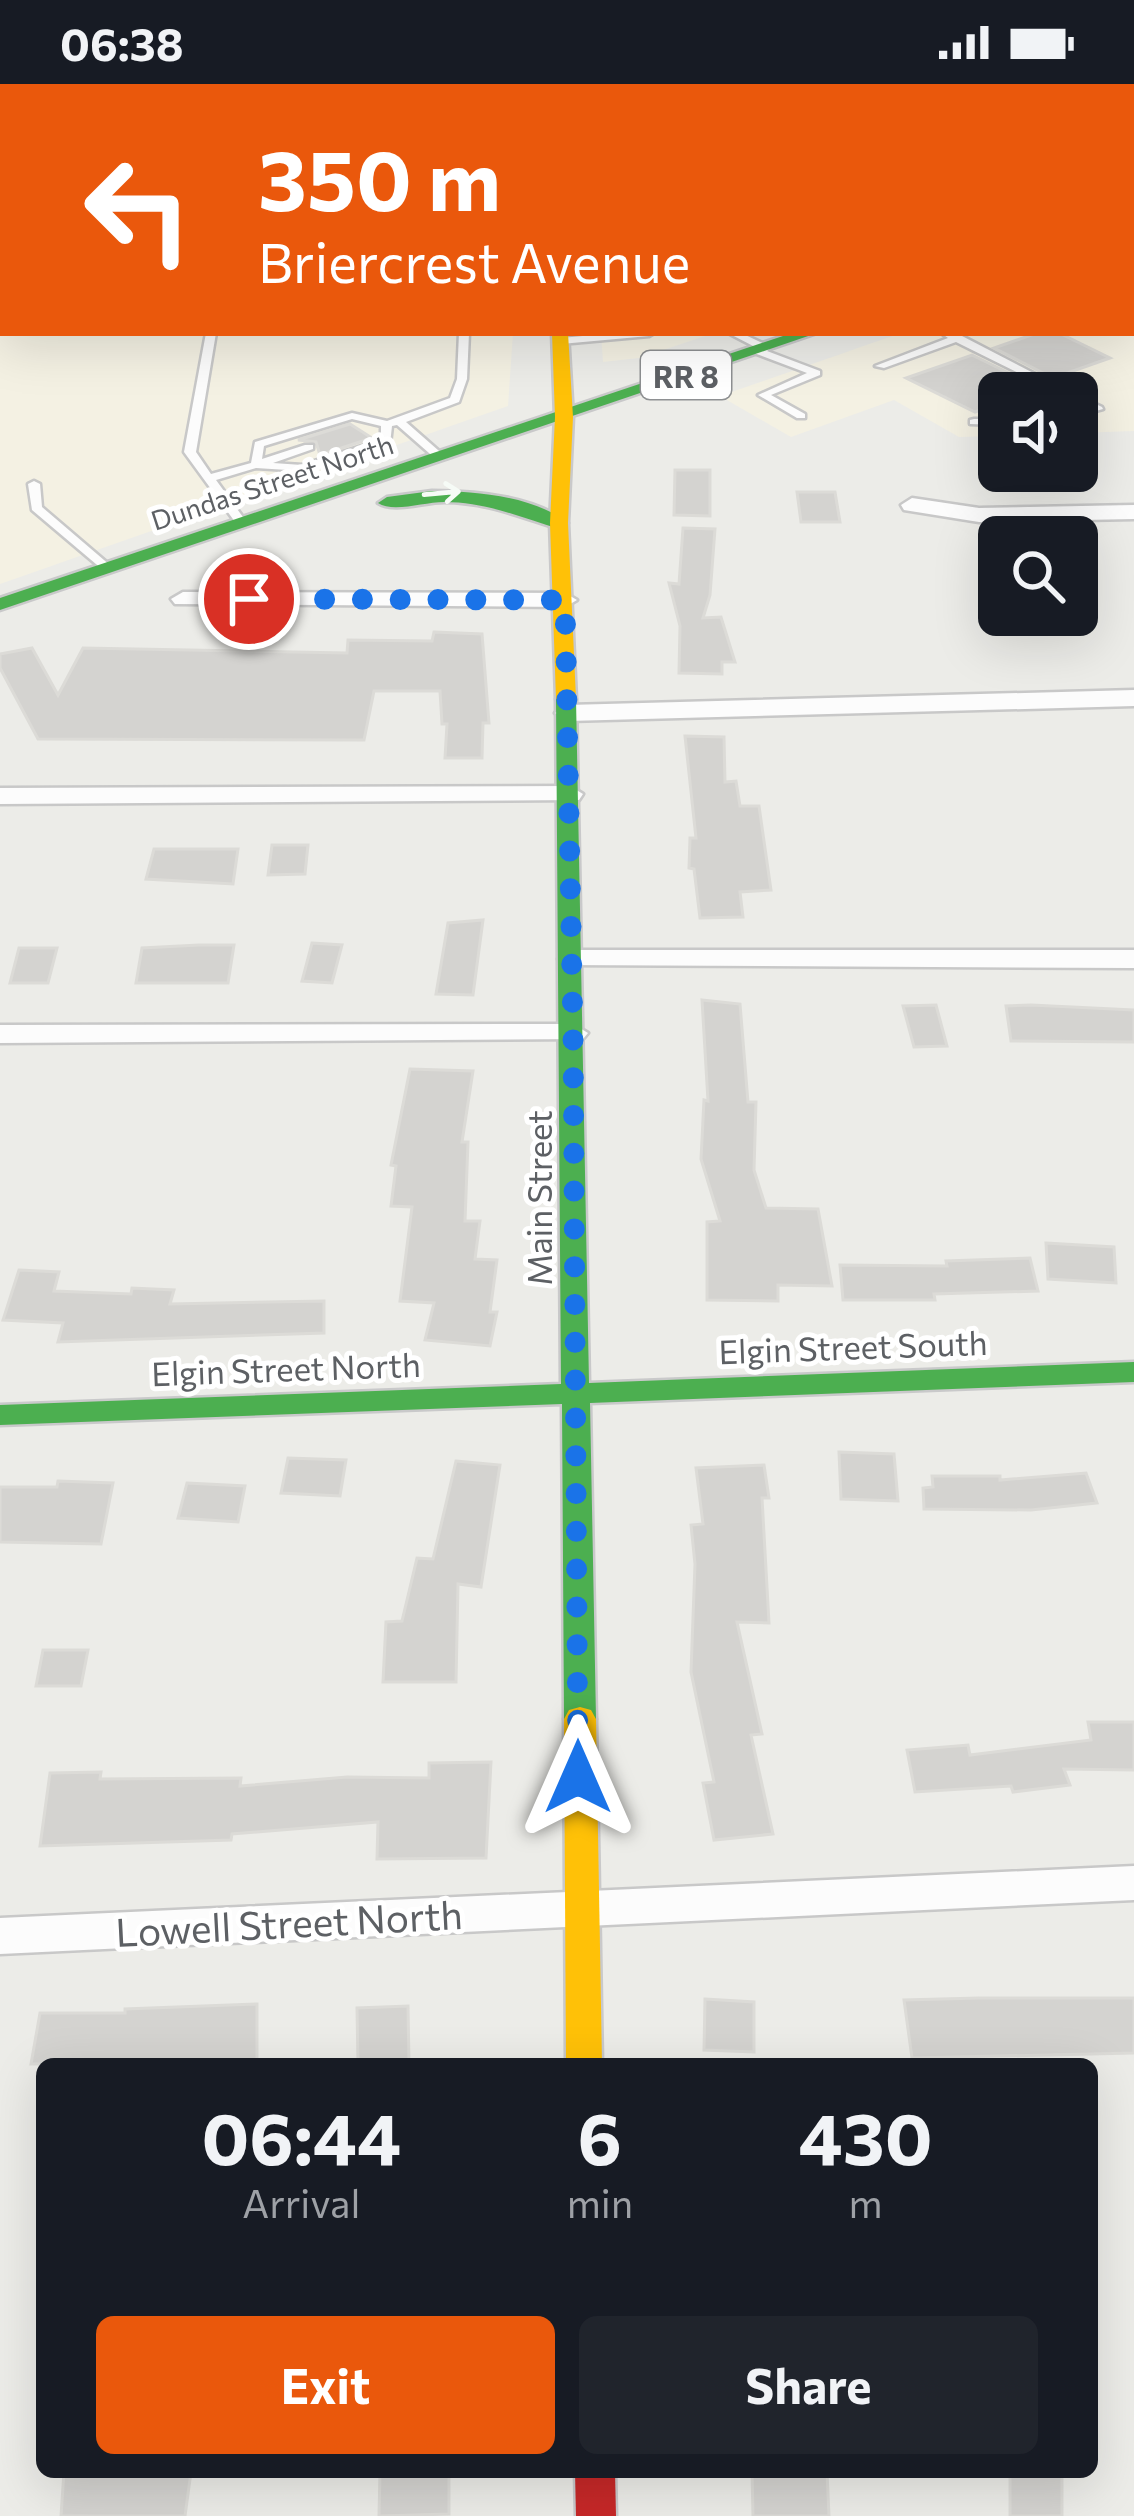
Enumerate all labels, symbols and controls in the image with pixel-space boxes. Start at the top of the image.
text: 06:38 [60,15,184,70]
text: 350 m [258,126,501,228]
icon: left [60,132,216,288]
text: Briercrest Avenue [258,228,690,294]
road number: RR 8 [641,351,731,399]
map controls [978,372,1098,636]
button: sound [978,372,1098,492]
street label: Dundas Street North [147,427,397,537]
one-way arrow [422,481,461,504]
button: search [978,516,1098,636]
pin [198,548,300,650]
icon: arrive [216,566,282,632]
street label: Main Street [518,1110,559,1286]
street label: Elgin Street South [718,1321,988,1371]
street label: Elgin Street North [151,1343,421,1393]
position arrow [515,1714,641,1840]
street label: Lowell Street North [114,1889,464,1955]
text: 06:44 [201,2092,401,2180]
text: 6 [578,2092,622,2180]
text: 430 [799,2092,932,2180]
text: Arrival [242,2178,360,2226]
text: min [567,2178,633,2226]
text: m [848,2178,883,2226]
button: Exit [96,2316,555,2454]
button: Share [579,2316,1038,2454]

